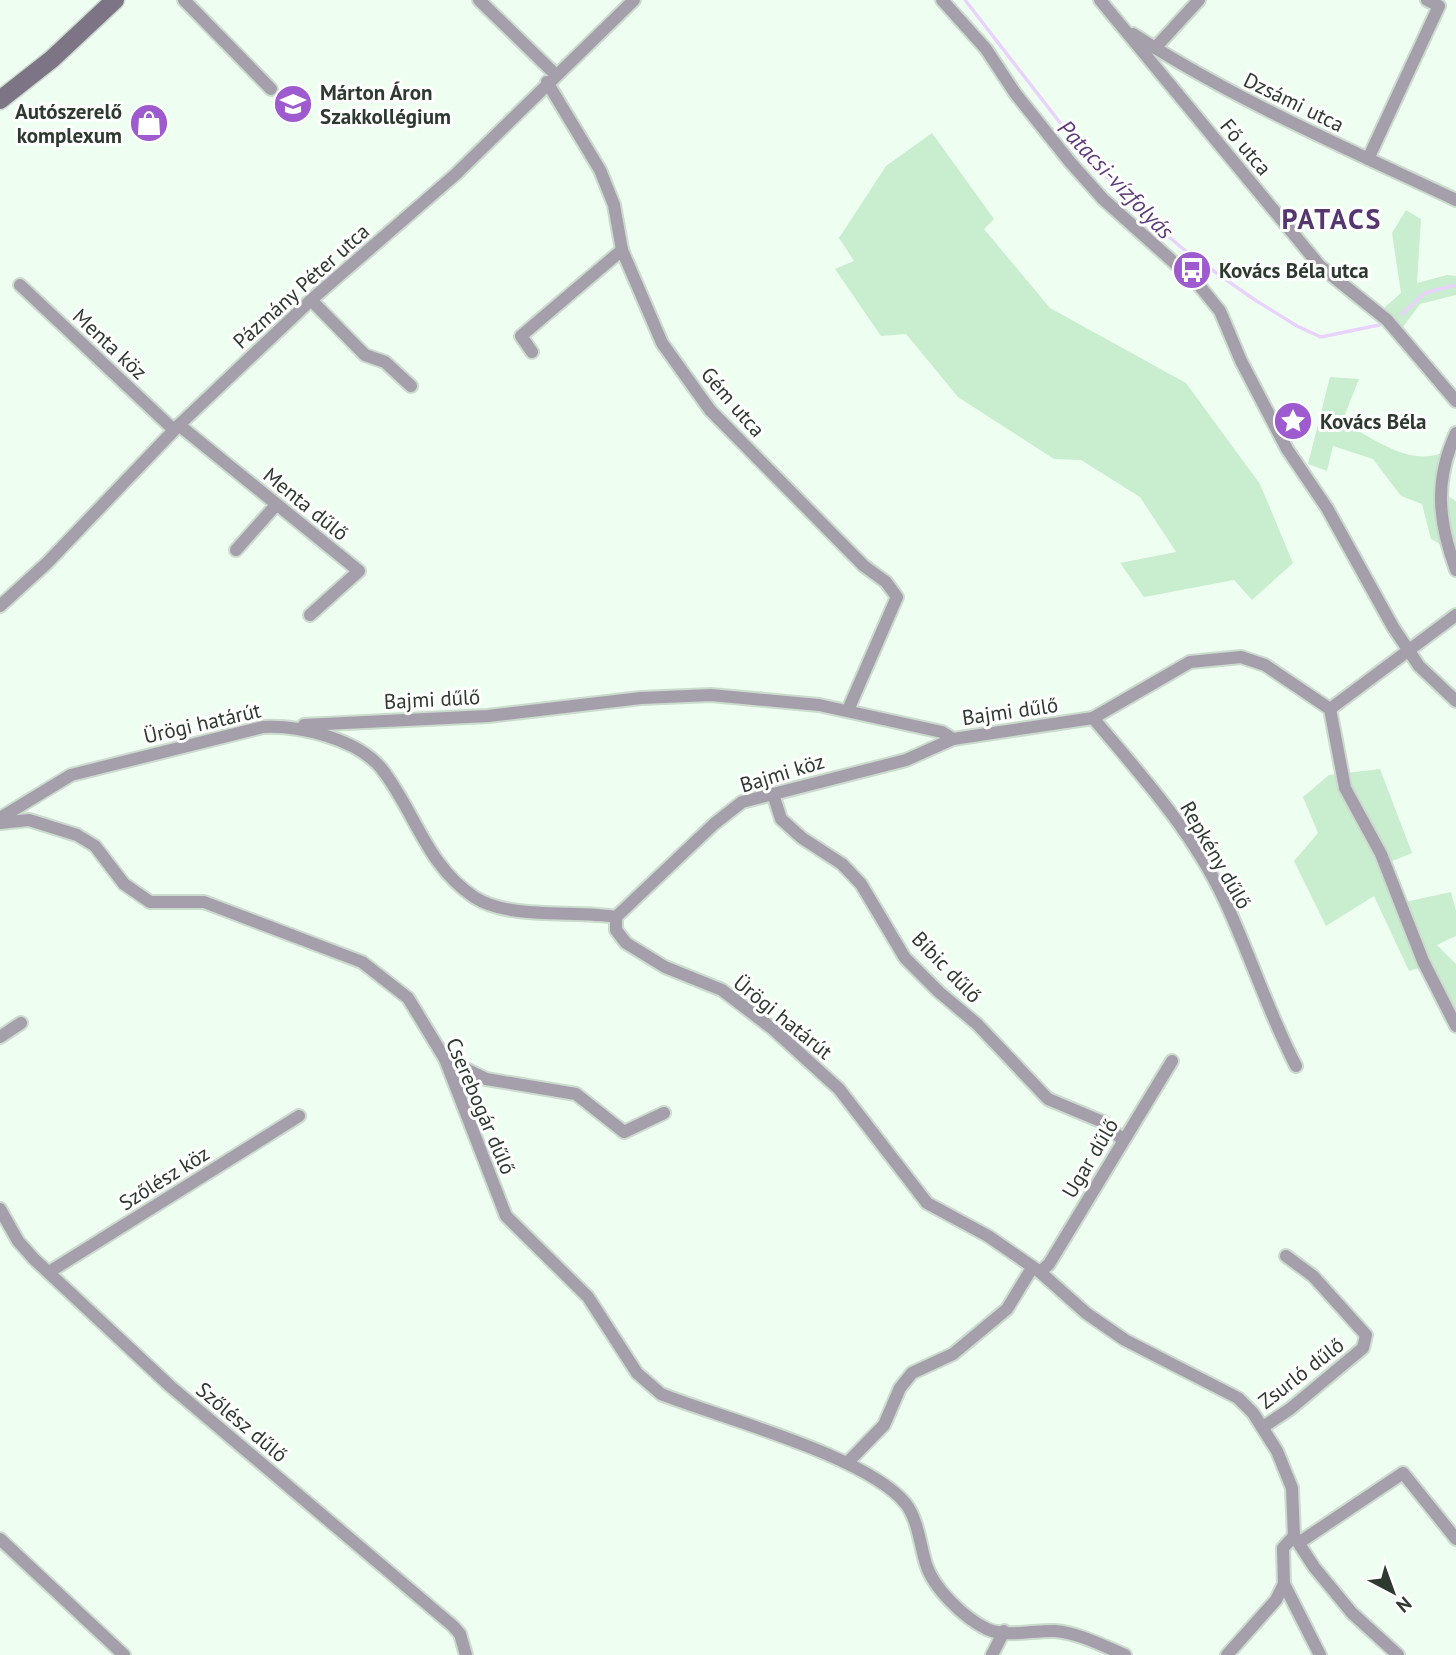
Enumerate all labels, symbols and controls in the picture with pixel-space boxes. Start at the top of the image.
street label: Dzsámi utca [1239,66,1349,138]
place label: Márton Áron Szakkollégium [320,79,451,130]
school or university icon: Márton Áron Szakkollégium [272,83,314,125]
place label: Autószerelő komplexum [15,98,122,149]
shop icon: Autószerelő komplexum [128,102,170,144]
water label: Patacsi-vízfolyás [1052,113,1181,245]
street label: Fő utca [1215,113,1277,181]
district label: PATACS [1282,200,1382,237]
street label: Pázmány Péter utca [227,218,375,354]
bus stop icon: Kovács Béla utca [1171,249,1213,291]
place label: Kovács Béla utca [1219,257,1369,284]
street label: Menta köz [67,303,153,385]
street label: Gém utca [695,361,771,443]
place icon: Kovács Béla [1272,400,1314,442]
place label: Kovács Béla [1320,408,1426,435]
street label: Menta dűlő [258,461,354,547]
street label: Bajmi dűlő [383,683,481,715]
street label: Bajmi dűlő [960,691,1060,731]
street label: Ürögi határút [141,696,263,750]
street label: Bajmi köz [737,747,827,799]
street label: Repkény dűlő [1174,796,1258,914]
street label: Bíbic dűlő [906,925,988,1009]
street label: Ürögi határút [728,969,838,1065]
street label: Cserebogár dűlő [440,1034,522,1178]
street label: Ugar dűlő [1056,1113,1124,1203]
street label: Szőlész köz [114,1140,214,1216]
street label: Zsurló dűlő [1253,1331,1349,1415]
street label: Szőlész dűlő [191,1376,293,1468]
north arrow [1358,1557,1428,1627]
text: N [1392,1592,1417,1618]

